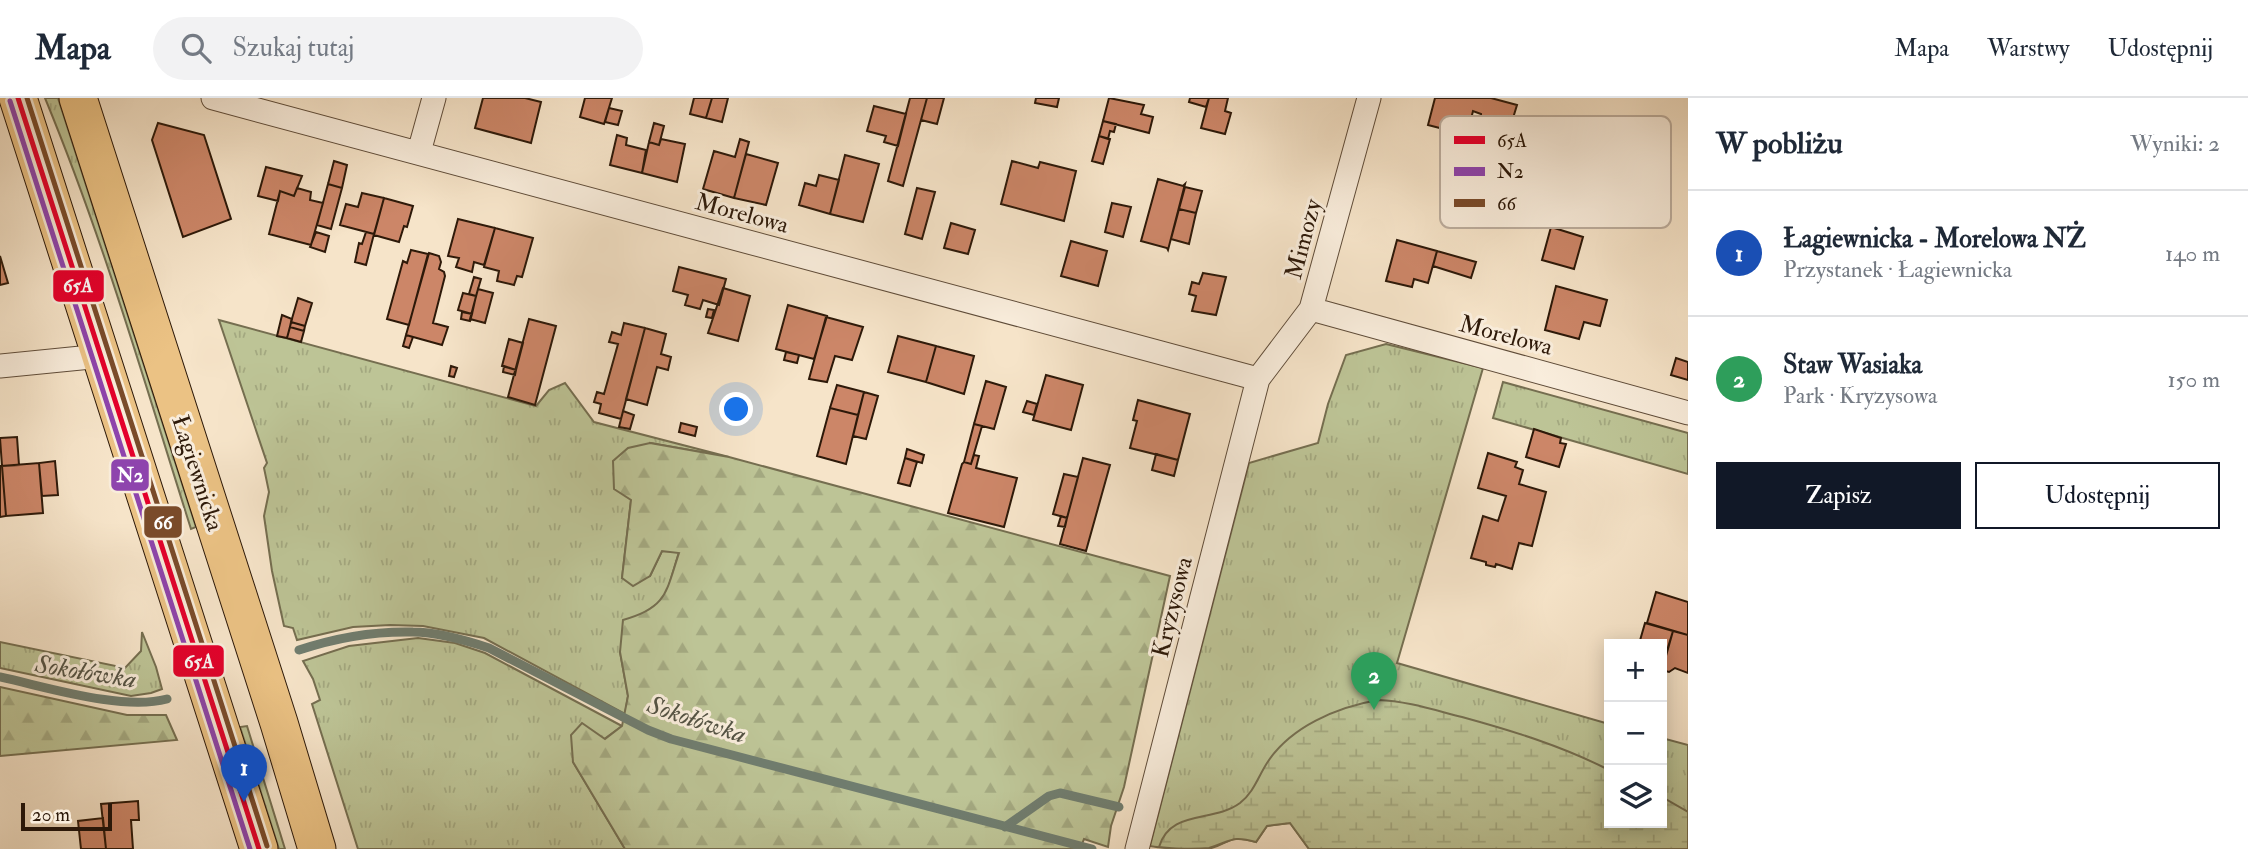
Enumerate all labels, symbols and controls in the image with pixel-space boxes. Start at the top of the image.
search box [153,17,643,80]
text: Mapa [35,28,111,69]
icon: search [177,29,215,67]
text: Szukaj tutaj [233,32,354,64]
text: Mapa [1894,33,1949,64]
text: Warstwy [1987,33,2070,64]
text: Udostępnij [2108,33,2213,64]
legend [1440,116,1671,228]
text: W pobliżu [1716,125,1843,162]
text: 65A [1497,129,1527,153]
text: Wyniki: 2 [2130,129,2220,158]
text: N2 [1497,160,1524,184]
street label: Morelowa [692,186,793,241]
text: 66 [1497,192,1518,216]
street label: Mimozy [1278,195,1329,283]
text: Łagiewnicka - Morelowa NŻ [1783,223,2086,255]
text: 1 [1735,239,1743,268]
text: 140 m [2165,239,2220,268]
text: Przystanek · Łagiewnicka [1783,255,2012,284]
line badge: 65A [52,269,105,303]
text: 65A [63,274,94,298]
street label: Morelowa [1456,308,1557,363]
text: Staw Wasiaka [1783,349,1922,381]
text: 2 [1733,365,1745,394]
text: 150 m [2167,365,2220,394]
text: Park · Kryzysowa [1783,381,1937,410]
your location [719,392,753,426]
street label: Łagiewnicka [164,411,231,536]
line badge: N2 [110,458,150,492]
button: Zapisz [1716,462,1961,529]
button: Udostępnij [1975,462,2220,529]
text: N2 [116,464,144,488]
line badge: 66 [143,505,183,539]
text: 66 [153,511,174,535]
street label: Kryzysowa [1145,552,1200,661]
map controls [1604,639,1667,828]
button: + [1604,639,1667,702]
line badge: 65A [172,644,225,678]
water label: Sokołówka [32,648,139,696]
text: 65A [184,650,215,674]
pin: 2 [1351,652,1397,710]
water label: Sokołówka [642,689,750,751]
button: − [1604,702,1667,765]
pin: 1 [221,744,267,802]
button: layers [1604,765,1667,828]
scale bar [21,800,112,832]
text: 20 m [32,803,70,827]

